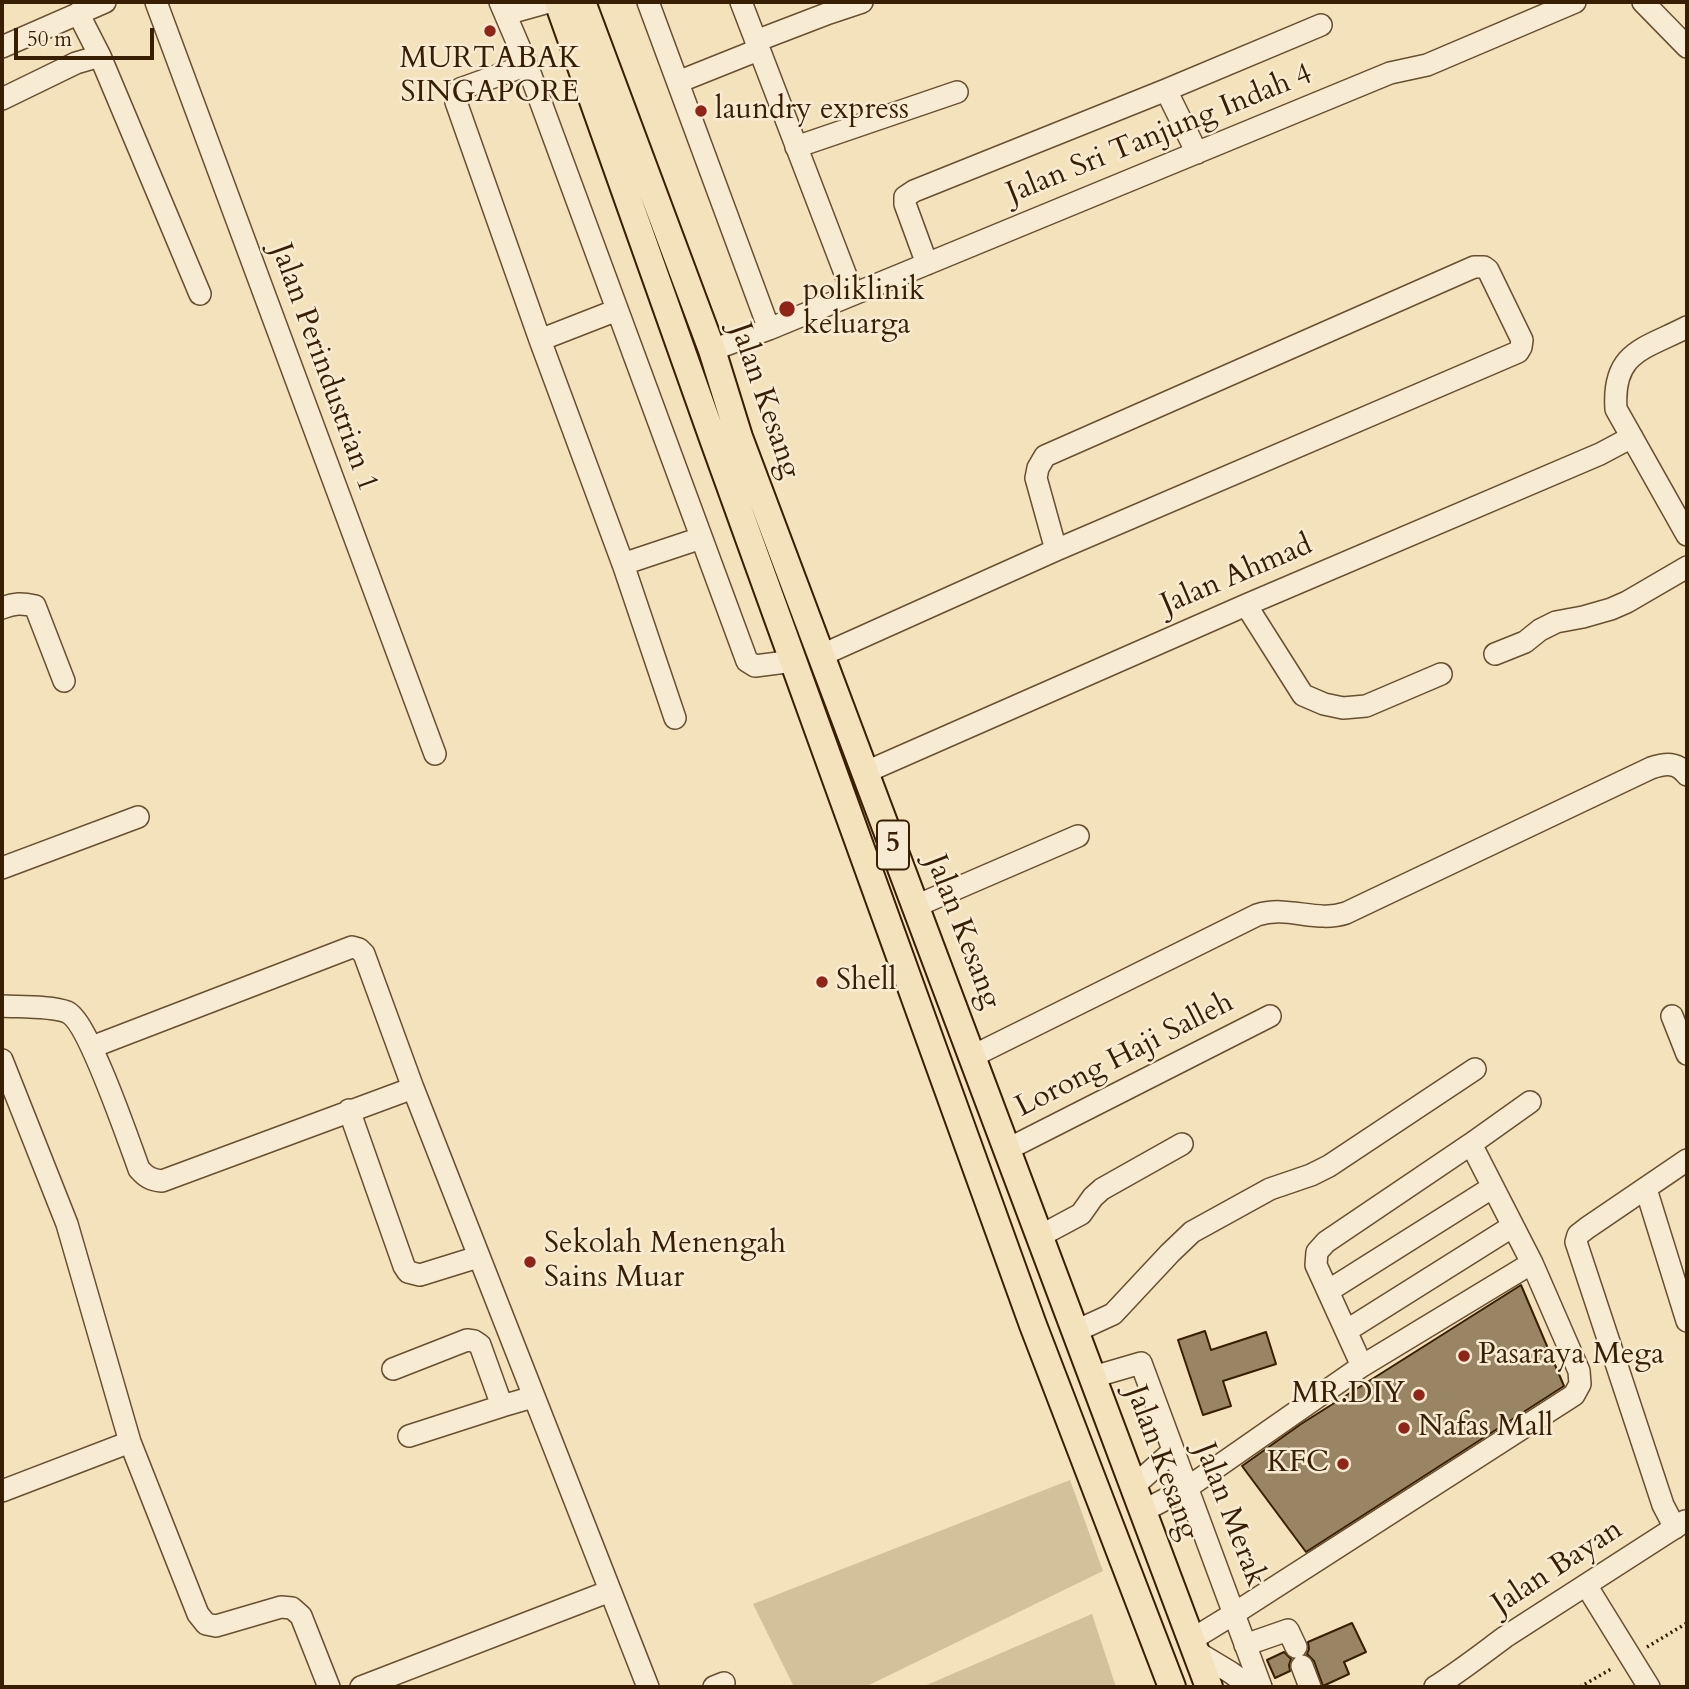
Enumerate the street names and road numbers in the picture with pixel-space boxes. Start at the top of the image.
street label: Jalan Sri Tanjung Indah 4 [1002,57,1318,213]
street label: Jalan Perindustrian 1 [261,239,385,497]
street label: Jalan Kesang [721,319,807,483]
street label: Jalan Ahmad [1156,528,1318,624]
road number: 5 [877,820,909,870]
street label: Jalan Kesang [916,850,1008,1014]
street label: Lorong Haji Salleh [1010,986,1240,1126]
street label: Jalan Kesang [1116,1381,1206,1545]
street label: Jalan Merak [1185,1438,1273,1592]
street label: Jalan Bayan [1486,1513,1630,1623]

